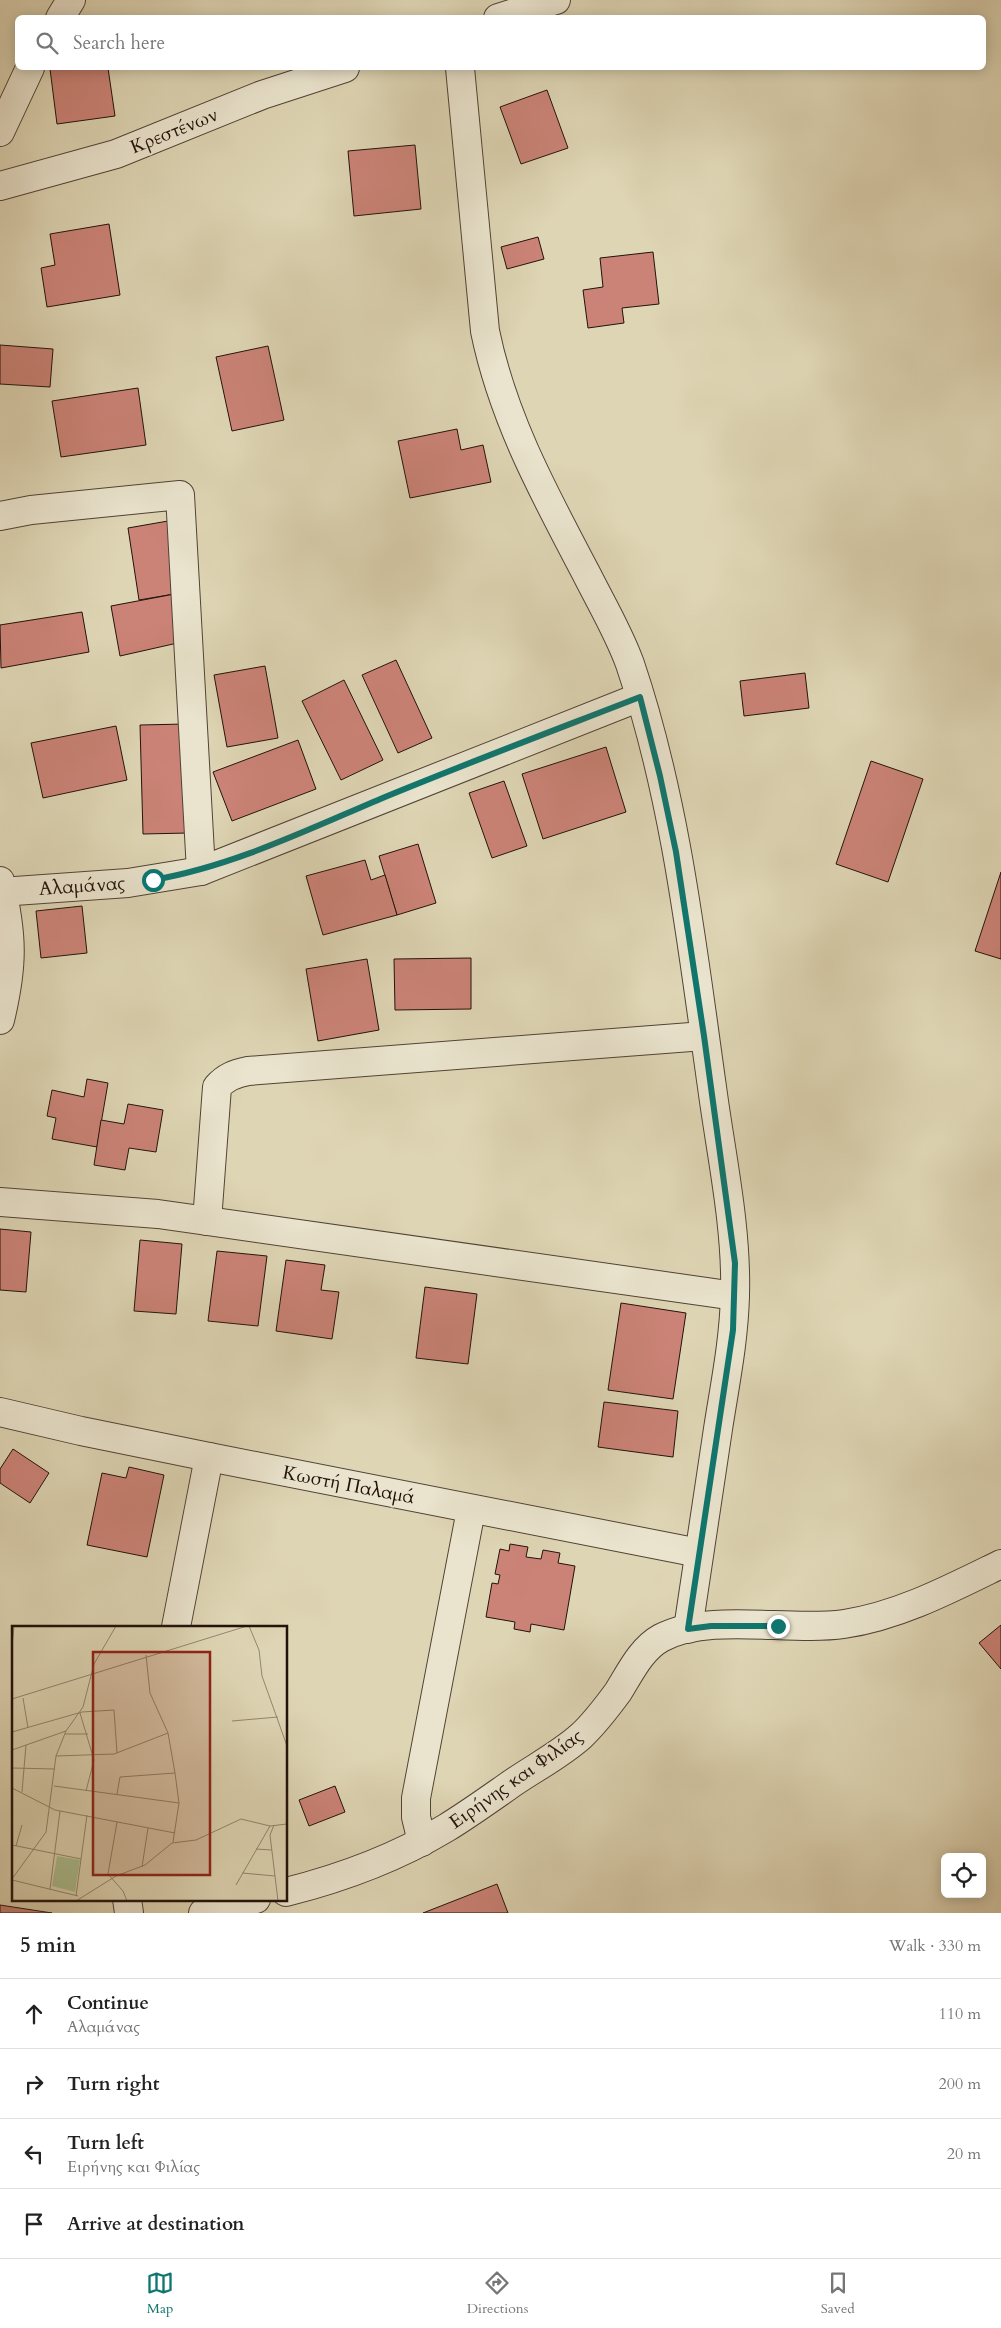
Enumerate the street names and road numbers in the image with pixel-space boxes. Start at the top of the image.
street label: Κρεστένων [126,102,222,160]
street label: Αλαμάνας [38,870,126,902]
street label: Κωστή Παλαμά [280,1459,418,1511]
street label: Ειρήνης και Φιλίας [444,1723,588,1835]

